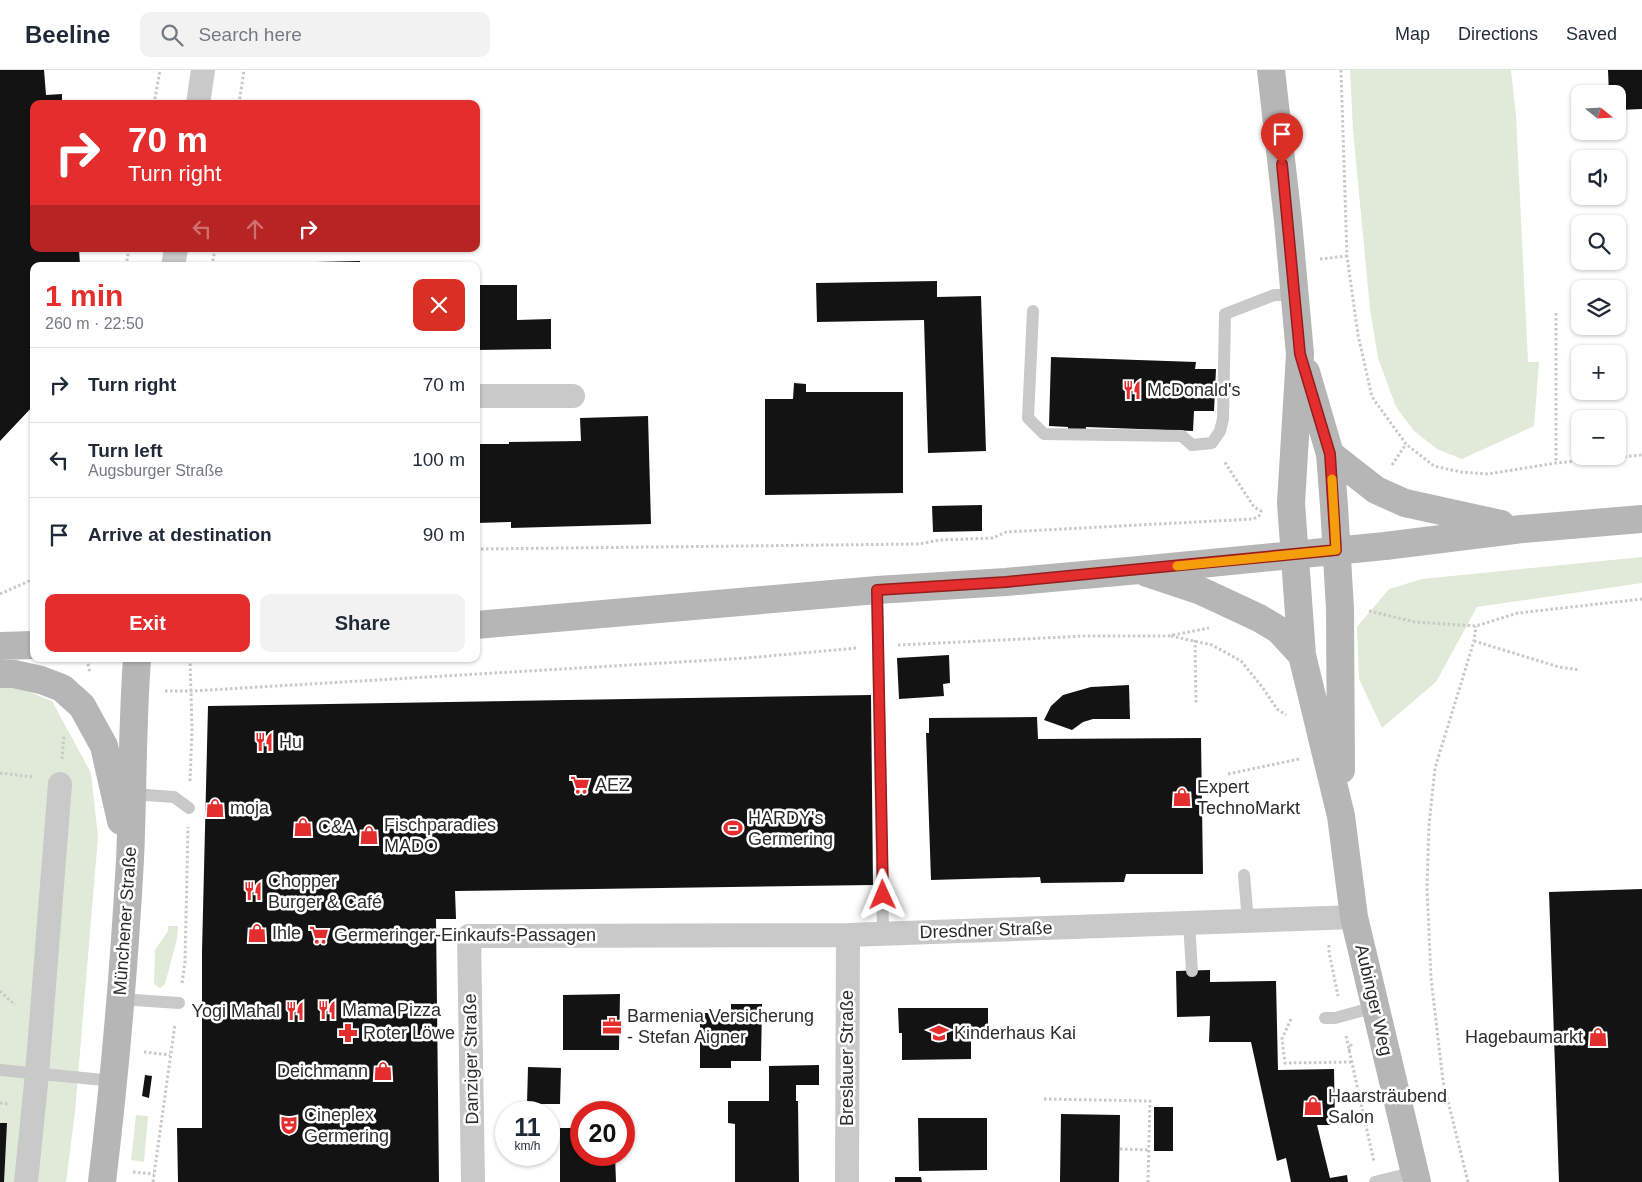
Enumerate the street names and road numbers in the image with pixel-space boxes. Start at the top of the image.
street label: Münchener Straße [110,846,140,996]
street label: Dresdner Straße [919,918,1053,942]
street label: Aubinger Weg [1351,942,1397,1058]
street label: Breslauer Straße [837,990,857,1126]
street label: Danziger Straße [460,993,482,1125]

